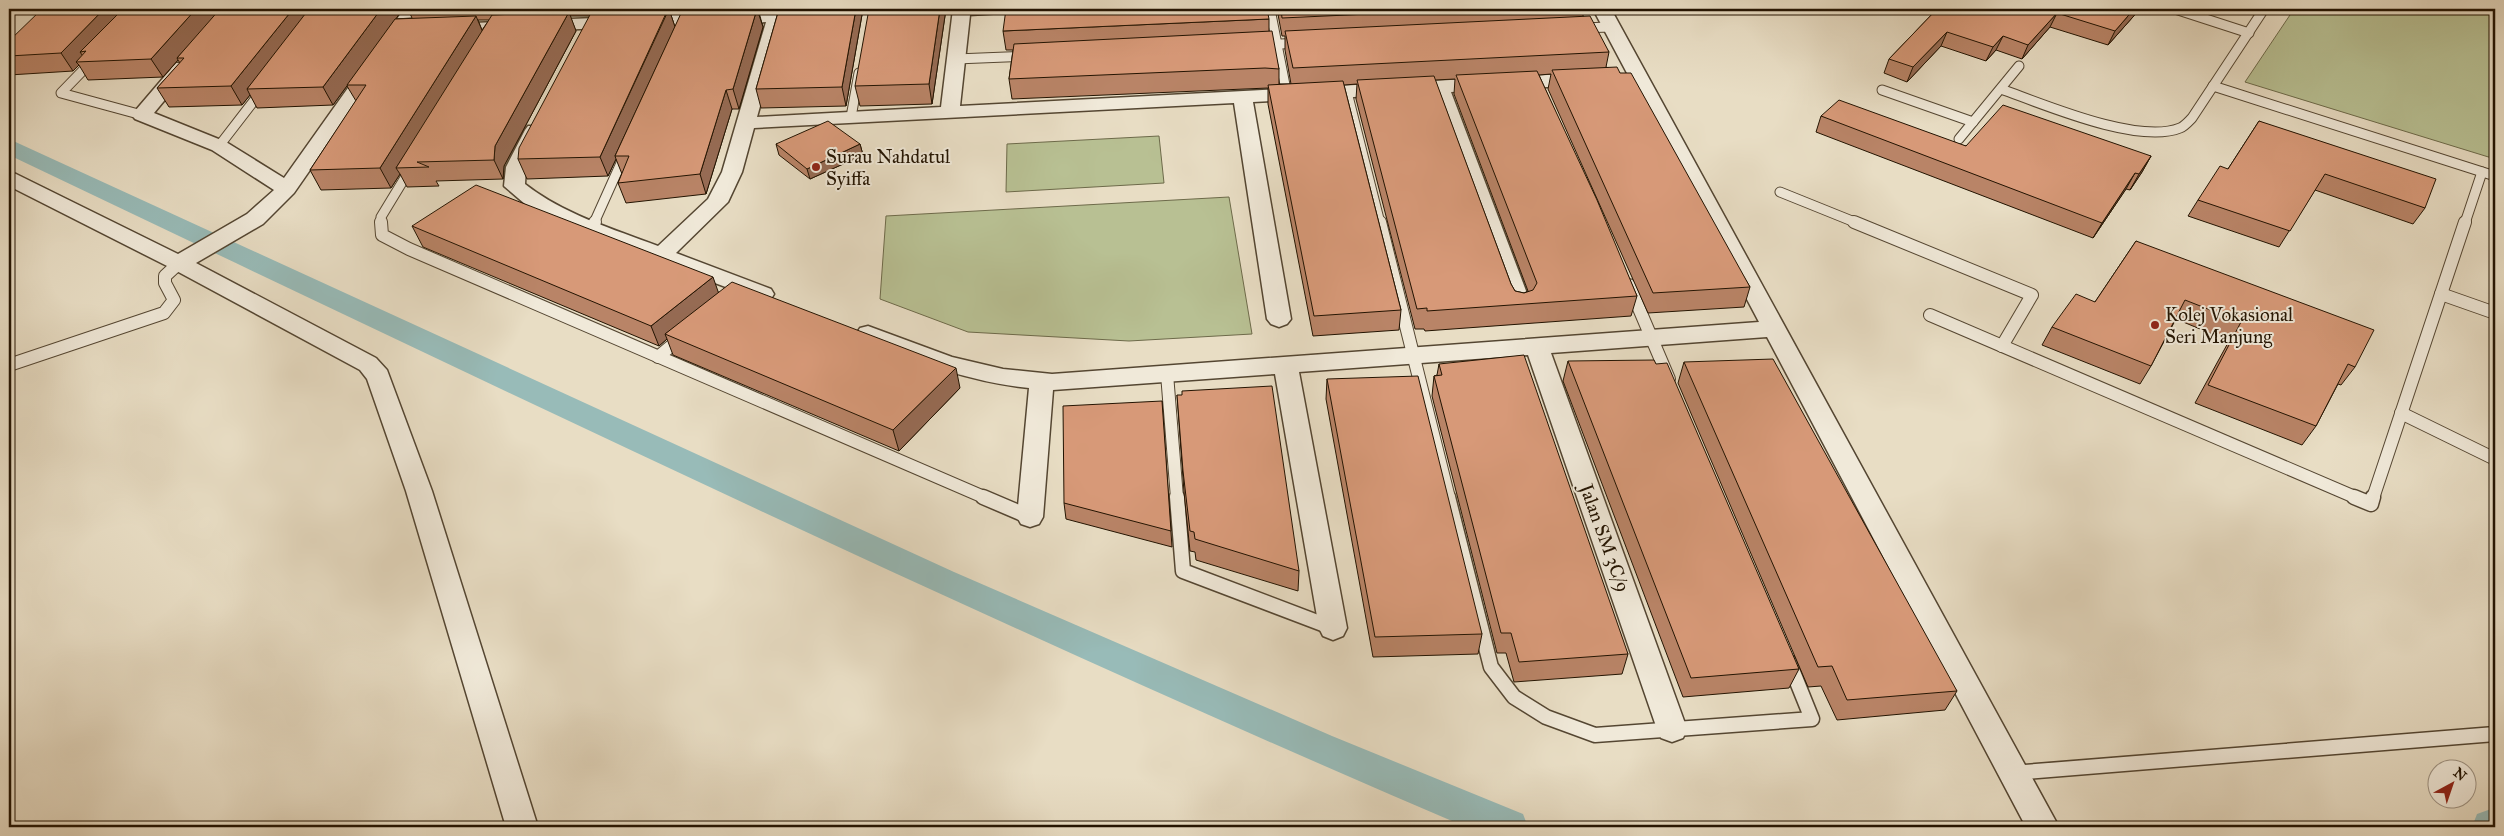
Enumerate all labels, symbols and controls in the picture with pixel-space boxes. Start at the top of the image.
place label: Surau Nahdatul Syiffa [826,145,951,190]
marker: Surau Nahdatul Syiffa [810,161,822,173]
place label: Kolej Vokasional Seri Manjung [2165,303,2294,349]
marker: Kolej Vokasional Seri Manjung [2149,319,2161,331]
street label: Jalan SM 3C/9 [1573,479,1635,595]
north arrow [2426,758,2476,808]
text: N [2450,764,2470,785]

